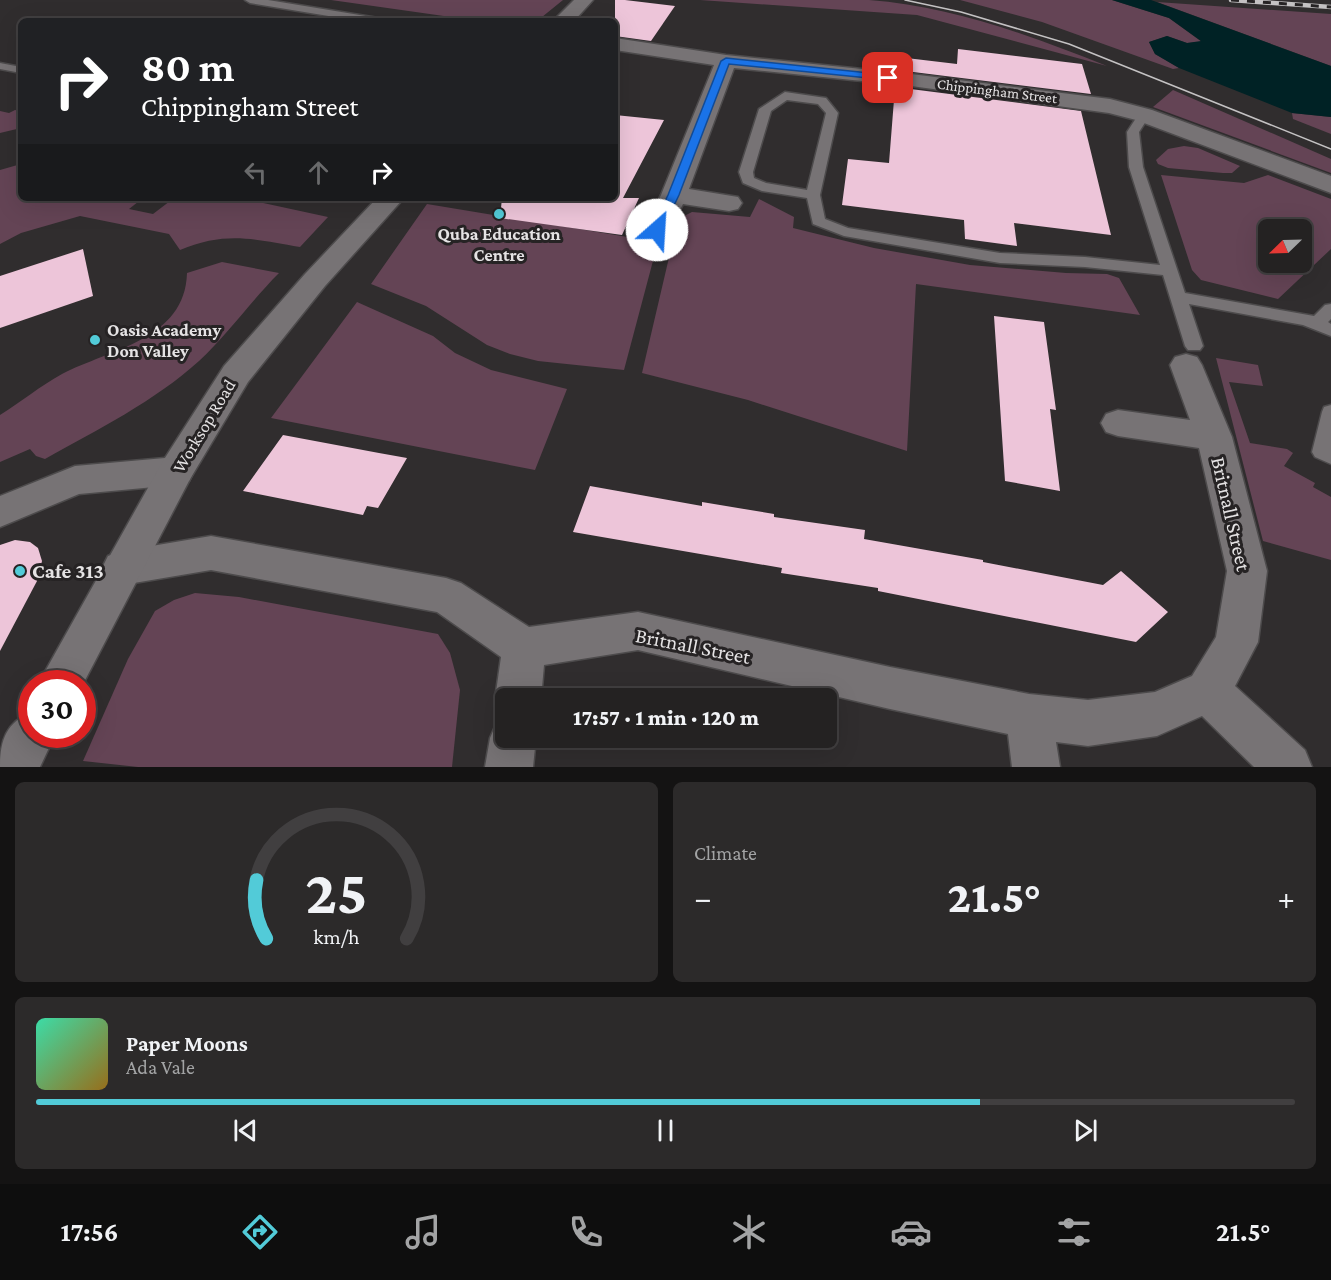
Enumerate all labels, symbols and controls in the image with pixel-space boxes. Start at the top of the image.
icon: right [42,42,120,120]
text: 80 m [141,43,235,90]
pin [862,52,913,103]
icon: arrive [871,61,904,94]
street label: Chippingham Street [936,76,1059,107]
text: Chippingham Street [141,92,358,122]
icon: left [239,156,272,189]
icon: ahead [302,156,335,189]
icon: right [365,156,398,189]
position arrow [625,198,689,262]
marker: Quba Education Centre [492,207,506,221]
north arrow [1258,219,1312,273]
map controls [1258,219,1312,273]
place label: Quba Education Centre [437,224,561,265]
place label: Oasis Academy Don Valley [107,320,221,361]
marker: Oasis Academy Don Valley [88,333,102,347]
street label: Worksop Road [168,375,240,476]
street label: Britnall Street [1206,455,1256,575]
place label: Cafe 313 [32,559,104,583]
marker: Cafe 313 [13,564,27,578]
street label: Britnall Street [633,623,754,669]
speed limit sign: 30 [18,670,96,748]
text: 17:57 · 1 min · 120 m [573,705,759,730]
text: Climate [694,842,757,864]
text: 25 [305,857,368,926]
text: 21.5° [948,872,1041,922]
text: − [694,879,711,916]
text: + [1278,879,1295,916]
text: km/h [313,925,360,949]
text: Paper Moons [126,1031,248,1056]
text: Ada Vale [126,1056,195,1078]
icon: previous [229,1114,262,1147]
icon: pause [649,1114,682,1147]
icon: next [1069,1114,1102,1147]
icon: directions [239,1211,281,1253]
icon: music [402,1211,444,1253]
icon: phone [565,1211,607,1253]
icon: climate [728,1211,770,1253]
icon: car [890,1211,932,1253]
icon: filters [1053,1211,1095,1253]
text: 17:56 [60,1217,119,1247]
text: 21.5° [1216,1217,1271,1247]

